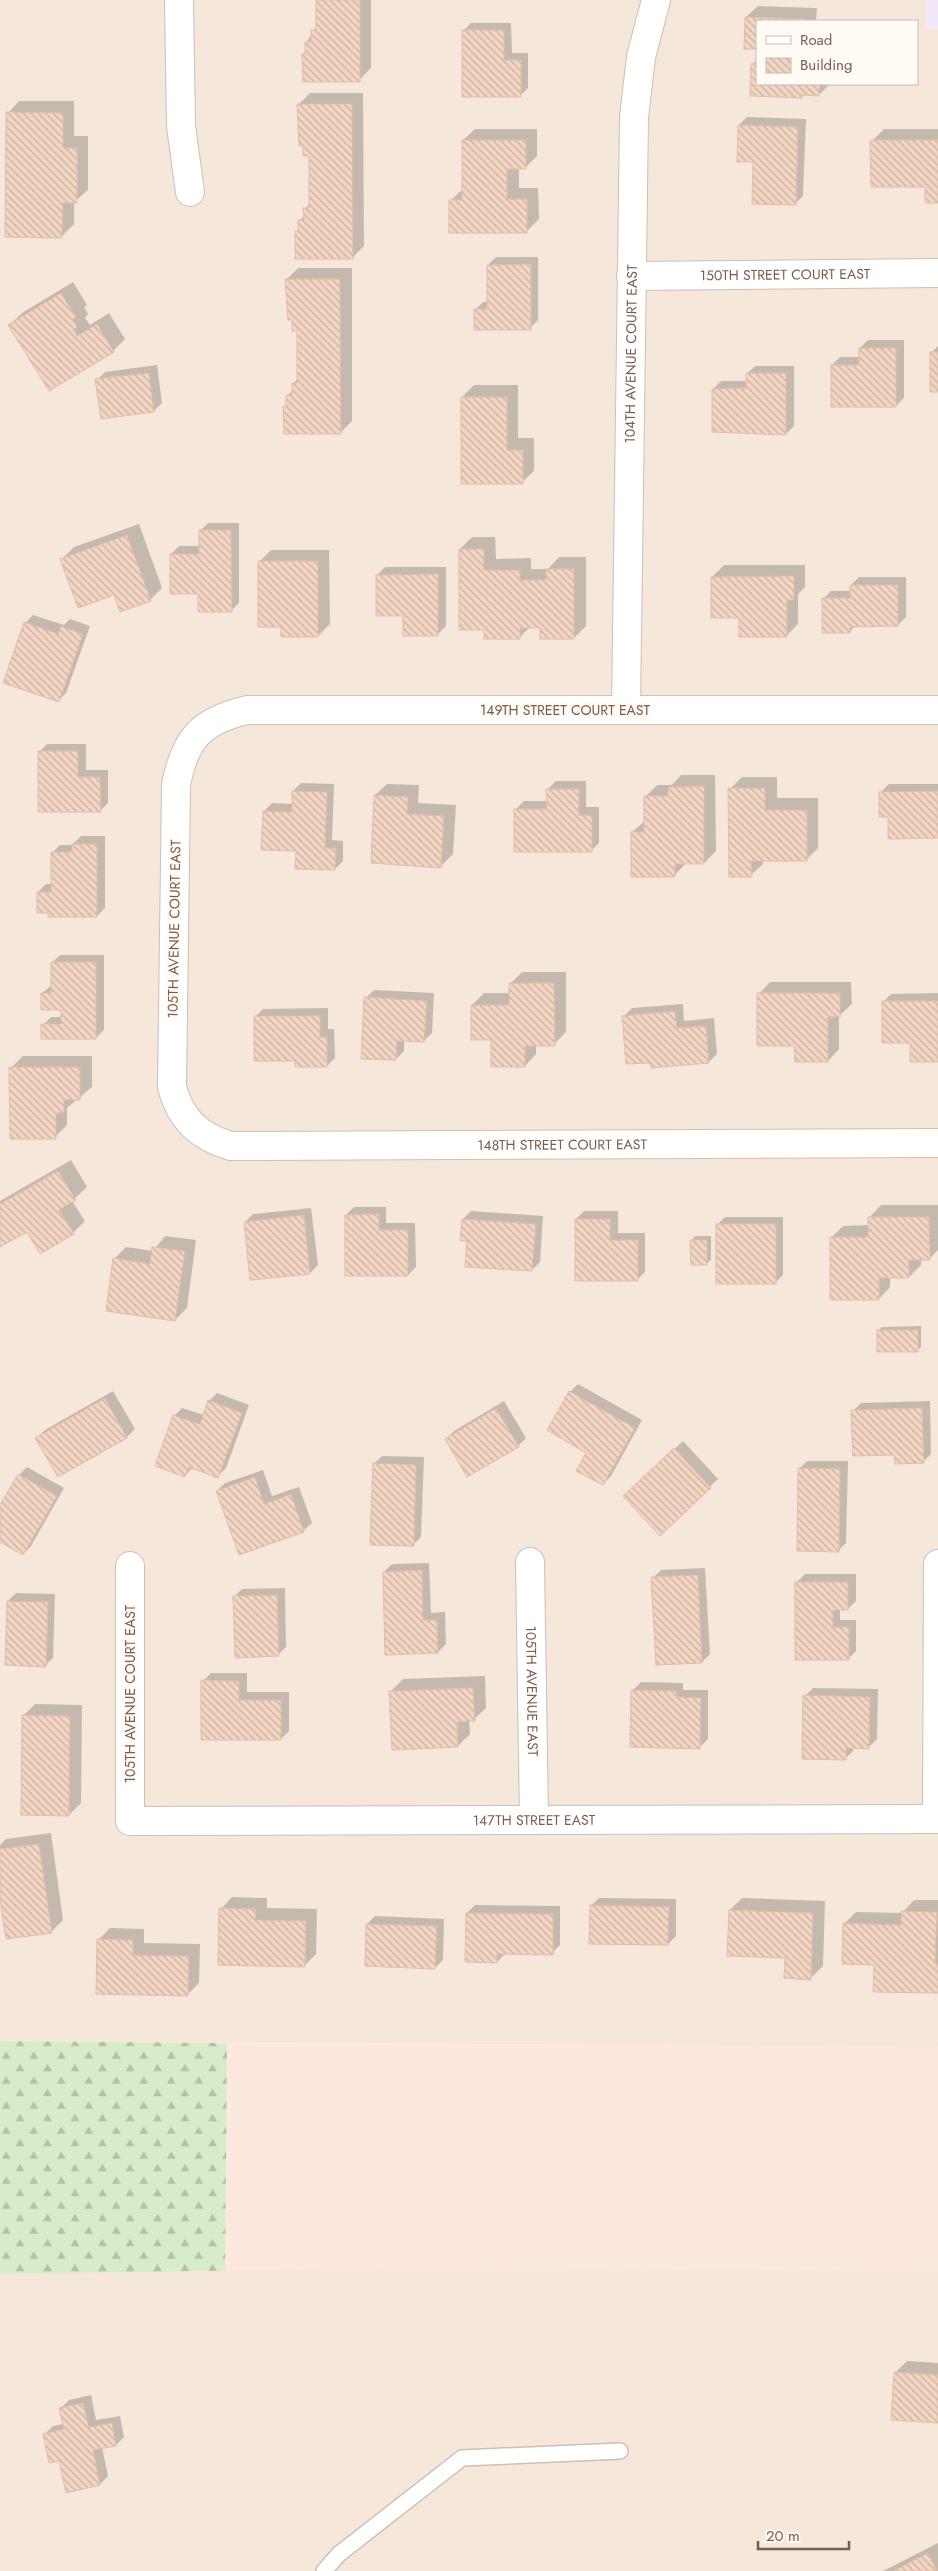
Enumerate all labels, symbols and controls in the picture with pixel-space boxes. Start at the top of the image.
legend [756,20,918,85]
text: Road [800,29,832,51]
text: Building [800,54,852,76]
street label: 104TH AVENUE COURT EAST [620,264,642,444]
street label: 150TH STREET COURT EAST [700,264,871,285]
street label: 149TH STREET COURT EAST [480,700,651,720]
street label: 105TH AVENUE COURT EAST [162,839,186,1019]
street label: 148TH STREET COURT EAST [477,1134,648,1155]
street label: 105TH AVENUE COURT EAST [120,1604,140,1783]
street label: 105TH AVENUE EAST [521,1625,543,1757]
street label: 147TH STREET EAST [473,1810,596,1830]
scale bar [758,2518,849,2550]
text: 20 m [766,2525,800,2547]

